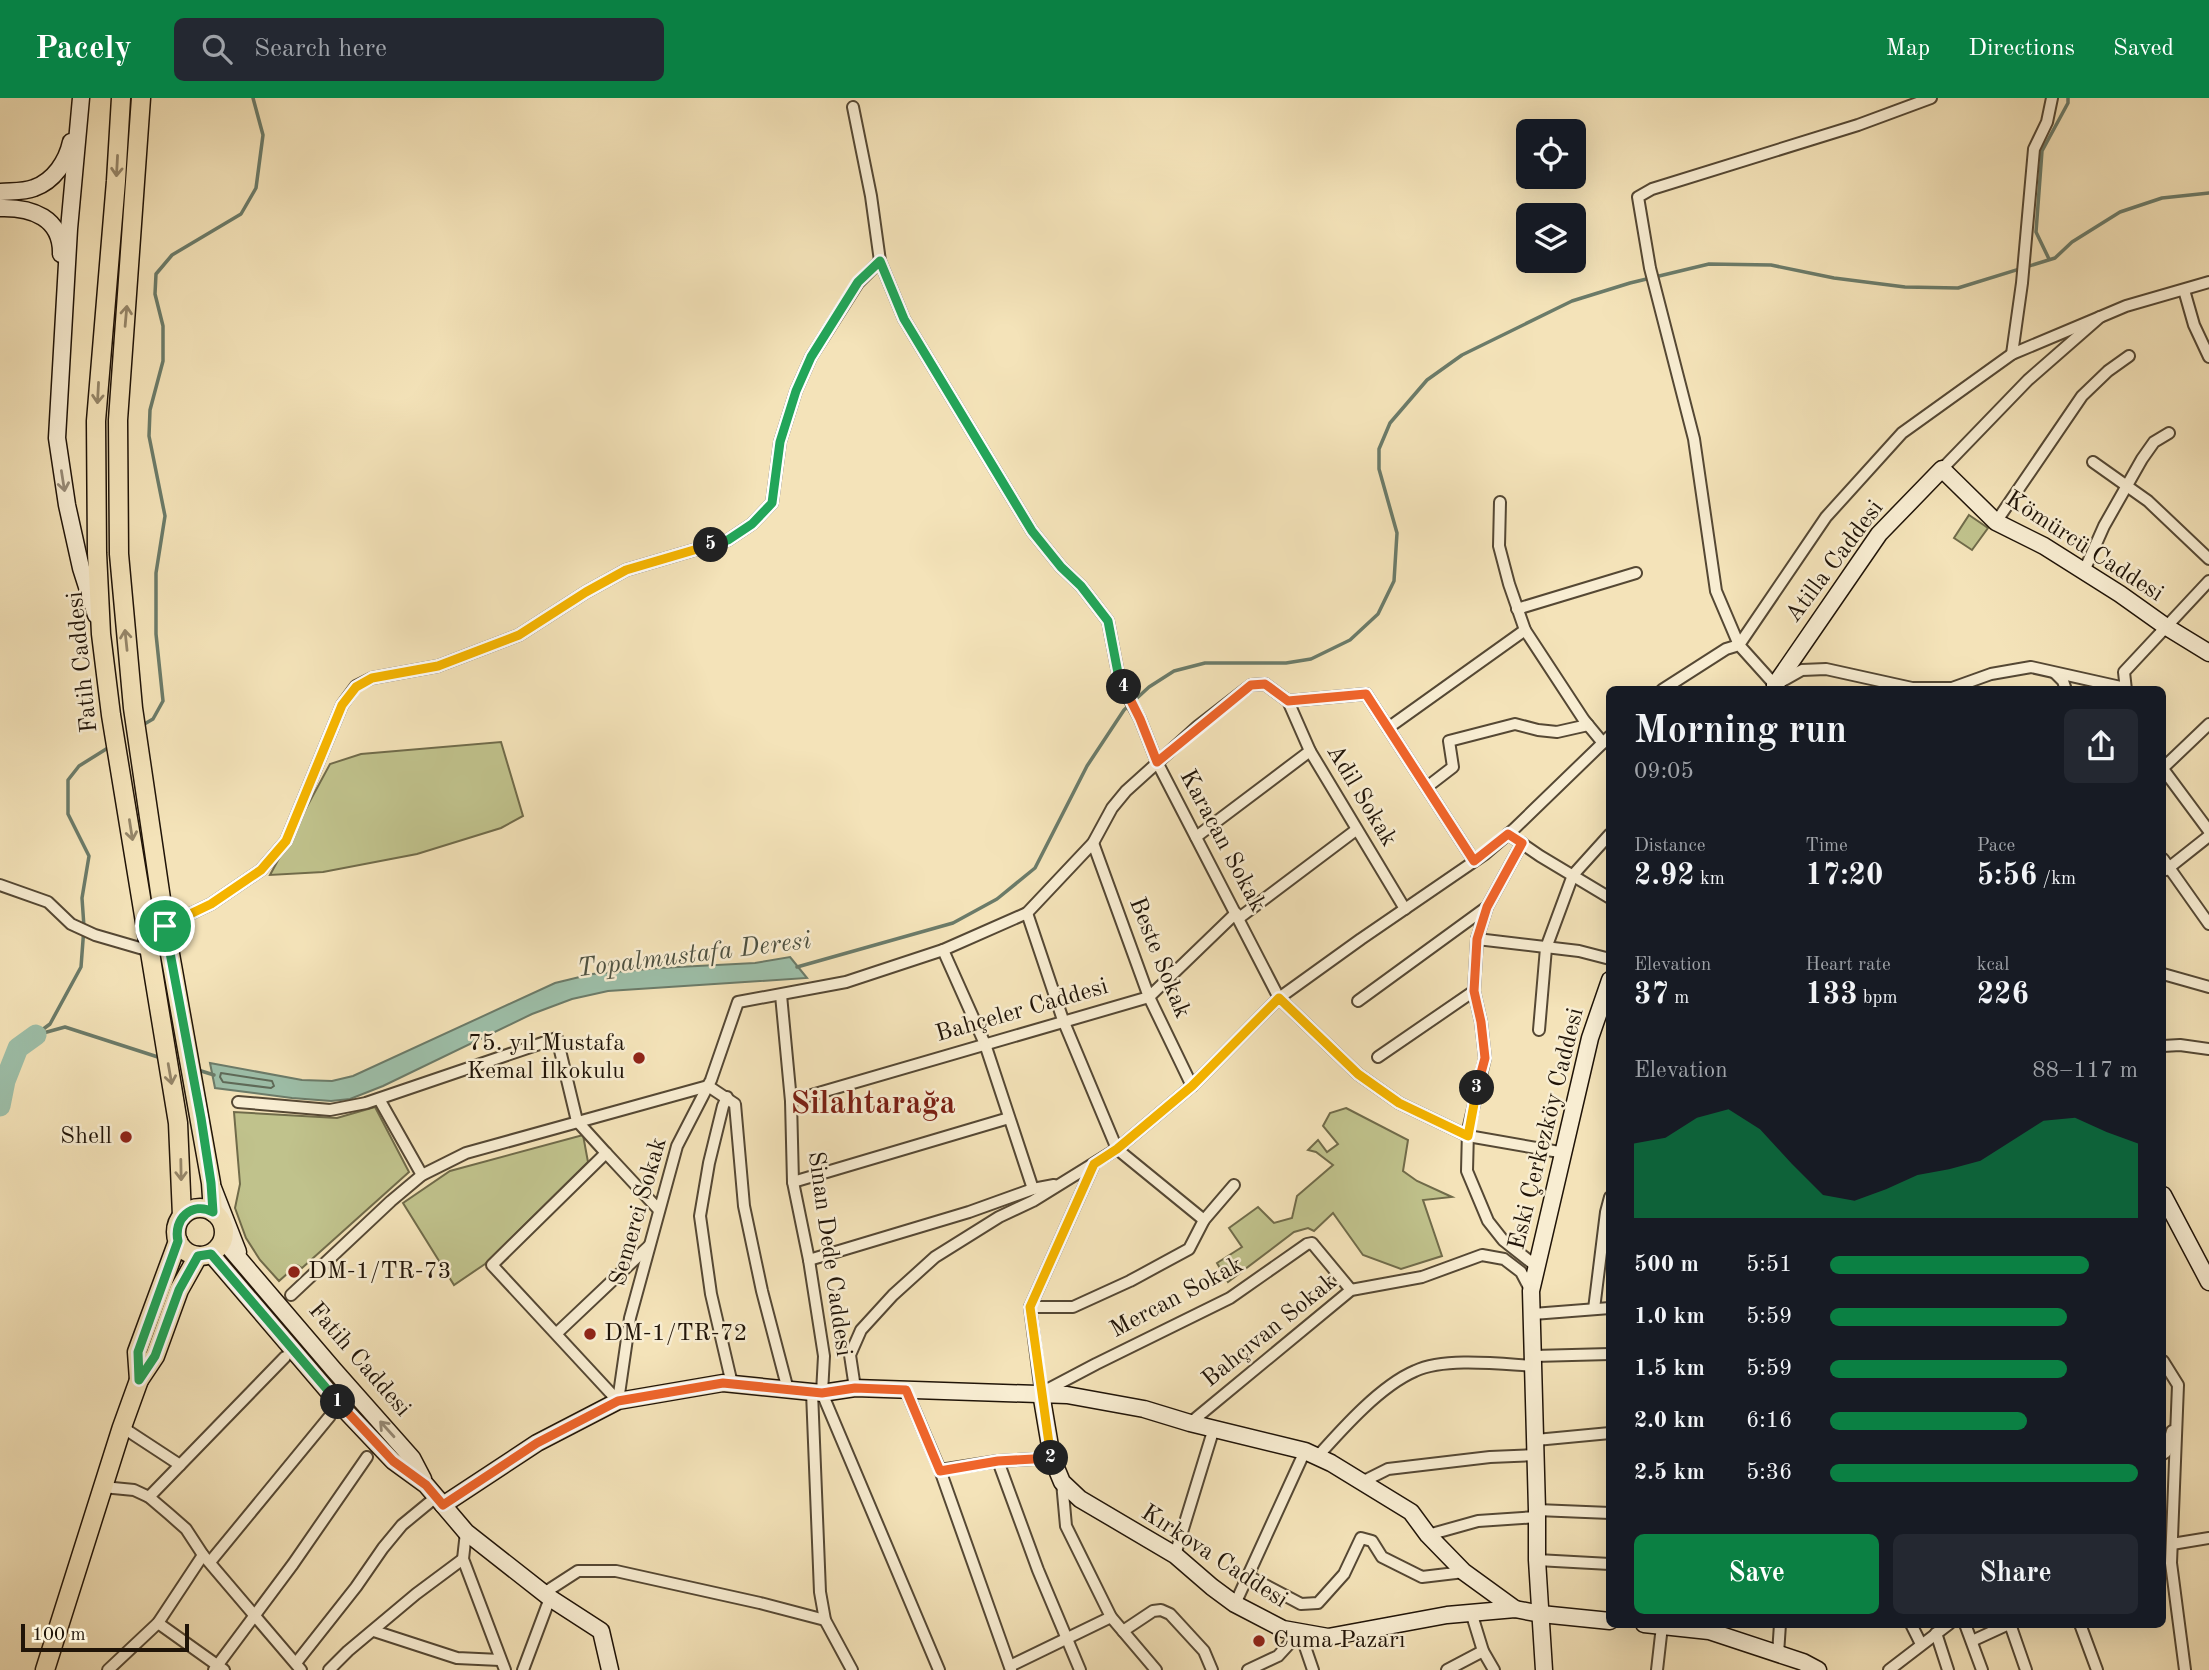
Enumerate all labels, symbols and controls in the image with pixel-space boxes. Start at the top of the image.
search box [174,18,664,81]
icon: search [198,30,236,68]
text: Pacely [35,33,132,66]
text: Search here [254,36,387,62]
text: Map [1886,37,1930,61]
text: Directions [1968,37,2075,61]
text: Saved [2113,37,2174,61]
map controls [1516,119,1586,273]
button: locate [1516,119,1586,189]
one-way arrow [110,154,123,177]
button: layers [1516,203,1586,273]
one-way arrow [120,305,133,327]
one-way arrow [91,381,104,404]
one-way arrow [57,469,70,492]
street label: Kömürcü Caddesi [2001,487,2167,607]
street label: Atilla Caddesi [1782,497,1888,627]
pin: 5 [694,528,728,562]
text: 5 [705,535,716,554]
street label: Fatih Caddesi [64,590,102,734]
one-way arrow [120,630,133,652]
pin: 4 [1106,670,1142,704]
text: 4 [1118,677,1129,696]
button: share [2064,709,2138,783]
text: Morning run [1634,713,1847,751]
street label: Adil Sokak [1321,741,1401,851]
text: 09:05 [1634,760,1694,783]
street label: Karacan Sokak [1174,766,1270,916]
one-way arrow [124,818,137,841]
text: Distance [1634,837,1706,856]
text: Time [1805,837,1848,856]
text: Pace [1977,837,2015,856]
text: 2.92 [1634,861,1695,891]
text: 17:20 [1805,861,1883,891]
text: 5:56 [1977,861,2037,891]
text: km [1695,870,1725,889]
text: /km [2037,870,2076,889]
street label: Beste Sokak [1124,894,1194,1022]
pin [135,896,195,956]
icon: arrive [146,907,184,945]
water label: Topalmustafa Deresi [575,928,813,982]
text: Elevation [1634,956,1711,975]
text: Heart rate [1805,956,1891,975]
text: kcal [1977,956,2009,975]
street label: Bahçeler Caddesi [933,975,1111,1047]
text: 37 [1634,980,1669,1010]
text: 133 [1805,980,1858,1010]
text: 226 [1977,980,2029,1010]
text: m [1669,989,1689,1008]
text: bpm [1858,989,1898,1008]
street label: Eski Çerkezköy Caddesi [1505,1006,1589,1252]
place label: 75. yıl Mustafa Kemal İlkokulu [467,1032,625,1084]
marker: 75. yıl Mustafa Kemal İlkokulu [631,1050,647,1066]
text: Elevation [1634,1059,1728,1082]
text: 88–117 m [2032,1059,2138,1082]
one-way arrow [164,1063,177,1085]
pin: 3 [1460,1070,1494,1105]
text: 3 [1471,1078,1482,1097]
district label: Silahtarağa [790,1089,956,1121]
place label: Shell [60,1125,112,1149]
marker: Shell [118,1129,134,1145]
street label: Semerci Sokak [606,1135,672,1289]
street label: Sinan Dede Caddesi [803,1150,855,1358]
one-way arrow [174,1158,188,1181]
street label: Mercan Sokak [1107,1253,1247,1343]
text: 500 m [1634,1253,1699,1276]
text: 5:51 [1746,1253,1792,1276]
place label: DM-1/TR-73 [308,1260,451,1284]
marker: DM-1/TR-73 [286,1264,302,1280]
street label: Bahçıvan Sokak [1198,1270,1342,1392]
street label: Fatih Caddesi [303,1298,415,1422]
text: 1.0 km [1634,1305,1705,1328]
text: 5:59 [1746,1305,1792,1328]
place label: DM-1/TR-72 [604,1322,747,1346]
marker: DM-1/TR-72 [582,1326,598,1342]
text: 1.5 km [1634,1357,1705,1380]
text: 5:59 [1746,1357,1792,1380]
pin: 1 [320,1384,356,1420]
text: 1 [332,1392,343,1411]
text: 2.0 km [1634,1409,1705,1432]
text: 6:16 [1746,1409,1792,1432]
one-way arrow [379,1421,395,1439]
pin: 2 [1034,1440,1068,1476]
text: 2 [1045,1448,1056,1467]
text: 2.5 km [1634,1461,1705,1484]
text: 5:36 [1746,1461,1792,1484]
street label: Kırkova Caddesi [1136,1501,1292,1613]
button: Save [1634,1534,1879,1614]
button: Share [1893,1534,2138,1614]
scale bar [21,1621,189,1653]
text: 100 m [32,1626,85,1645]
place label: Cuma Pazarı [1273,1629,1405,1653]
marker: Cuma Pazarı [1251,1633,1267,1649]

